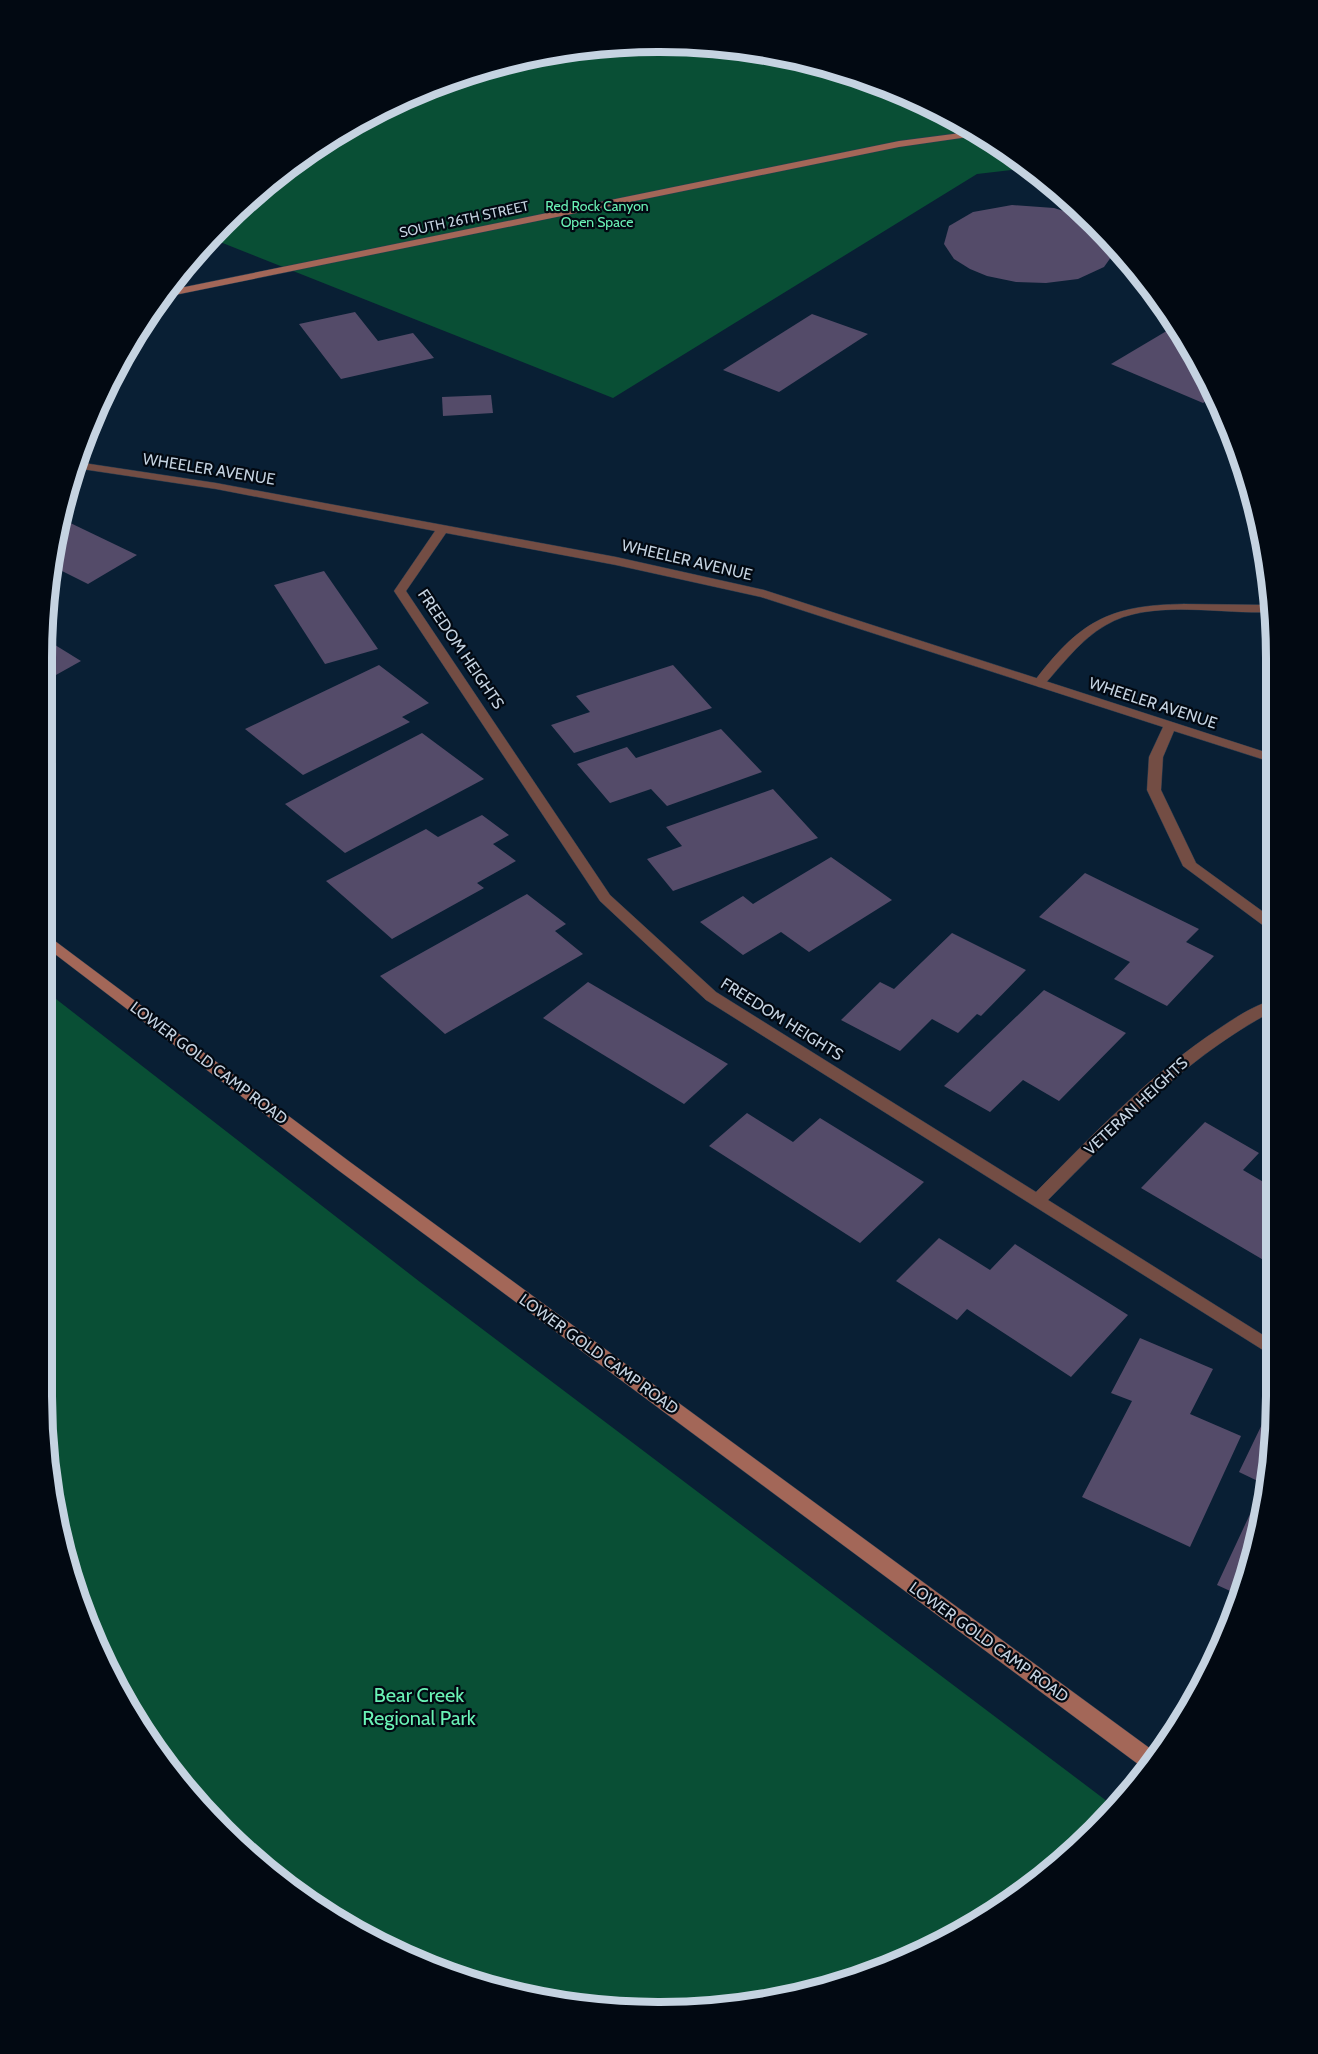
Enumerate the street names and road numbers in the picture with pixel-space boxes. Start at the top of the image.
street label: SOUTH 26TH STREET [398,196,531,242]
street label: WHEELER AVENUE [141,449,277,489]
street label: WHEELER AVENUE [620,536,754,584]
street label: FREEDOM HEIGHTS [414,585,508,713]
street label: WHEELER AVENUE [1086,673,1220,733]
street label: FREEDOM HEIGHTS [717,974,847,1064]
street label: LOWER GOLD CAMP ROAD [127,998,291,1128]
street label: VETERAN HEIGHTS [1080,1053,1192,1159]
street label: LOWER GOLD CAMP ROAD [516,1290,682,1418]
street label: LOWER GOLD CAMP ROAD [906,1578,1072,1706]

